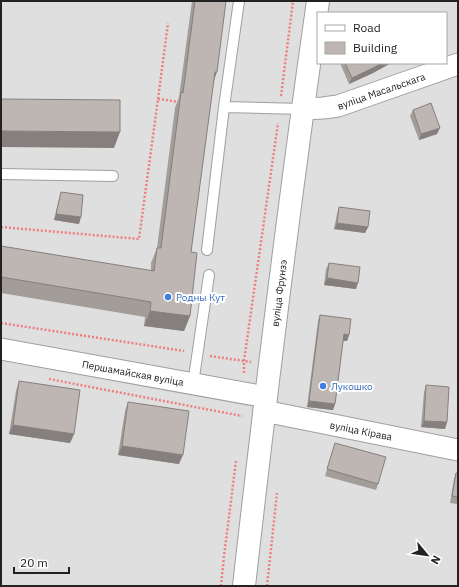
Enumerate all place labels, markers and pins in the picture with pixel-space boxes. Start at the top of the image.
place label: Родны Кут [176,291,225,304]
marker: Родны Кут [163,292,173,302]
place label: Лукошко [331,380,373,393]
marker: Лукошко [318,381,328,391]

